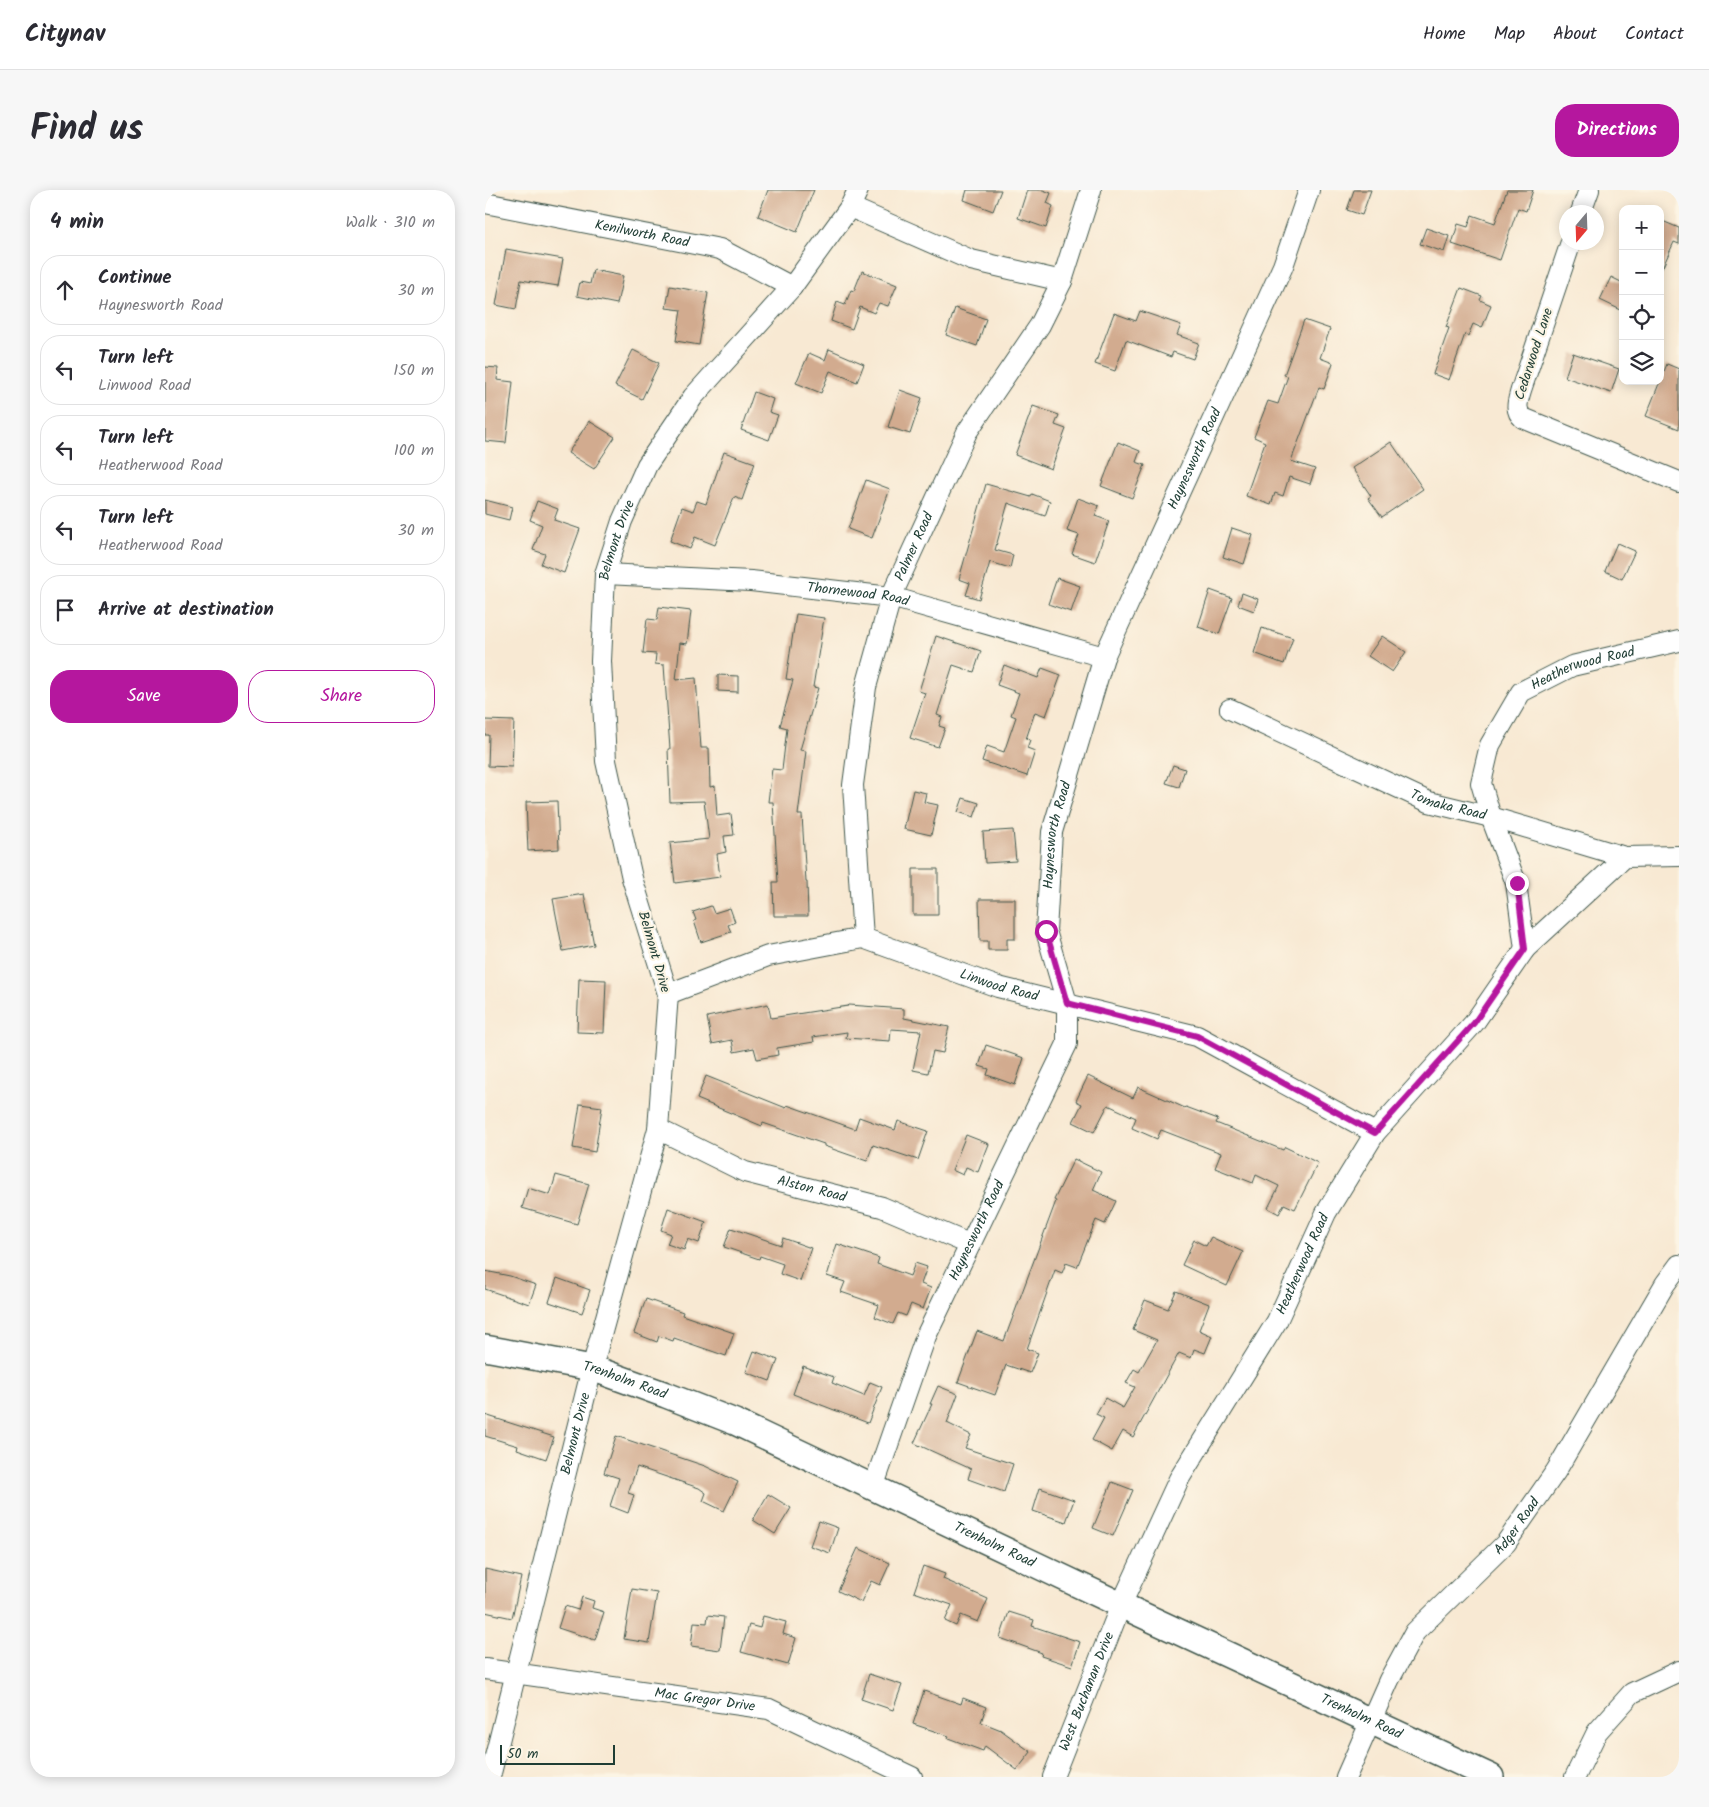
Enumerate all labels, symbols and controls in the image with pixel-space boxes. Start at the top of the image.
text: Citynav [25,15,105,54]
text: Home [1423,20,1466,49]
text: Map [1494,20,1525,49]
text: About [1553,20,1597,49]
text: Contact [1625,20,1684,49]
text: Find us [30,102,143,158]
button: Directions [1555,104,1679,157]
north arrow [1559,205,1604,250]
map controls [1619,205,1664,385]
button: + [1619,205,1664,250]
text: 4 min [50,206,104,239]
text: Walk · 310 m [346,210,435,235]
street label: Kenilworth Road [593,214,692,254]
button: − [1619,250,1664,295]
text: Continue [98,263,171,293]
icon: ahead [51,276,79,304]
text: 30 m [398,278,434,303]
text: Haynesworth Road [98,293,223,318]
button: locate [1619,295,1664,340]
street label: Cedarwood Lane [1509,305,1559,403]
button: layers [1619,340,1664,385]
text: Turn left [98,343,173,373]
icon: left [51,356,79,384]
text: 150 m [393,358,434,383]
text: Linwood Road [98,373,191,398]
street label: Haynesworth Road [1162,404,1228,513]
text: Turn left [98,423,173,453]
icon: left [51,436,79,464]
text: 100 m [394,438,434,463]
text: Heatherwood Road [98,453,222,478]
street label: Belmont Drive [594,496,641,581]
text: Turn left [98,503,173,533]
street label: Palmer Road [889,508,940,585]
icon: left [51,516,79,544]
text: 30 m [398,518,434,543]
text: Heatherwood Road [98,533,222,558]
street label: Thornewood Road [806,576,913,613]
text: Arrive at destination [98,595,274,625]
icon: arrive [51,596,79,624]
street label: Heatherwood Road [1527,640,1638,696]
button: Save [50,670,238,723]
button: Share [248,670,435,723]
street label: Haynesworth Road [1038,778,1078,890]
street label: Tomaka Road [1406,784,1489,827]
route end [1506,872,1529,895]
street label: Belmont Drive [632,909,676,996]
route start [1035,920,1058,943]
street label: Linwood Road [957,963,1042,1008]
street label: Alston Road [775,1170,850,1209]
street label: Haynesworth Road [943,1176,1011,1285]
street label: Heatherwood Road [1270,1209,1336,1318]
street label: Trenholm Road [581,1356,671,1406]
street label: Belmont Drive [555,1389,597,1477]
street label: Adger Road [1489,1492,1546,1560]
street label: Trenholm Road [950,1516,1040,1574]
street label: West Buchanan Drive [1053,1628,1121,1754]
street label: Mac Gregor Drive [653,1682,757,1718]
street label: Trenholm Road [1317,1688,1407,1746]
scale bar [500,1742,615,1765]
text: 50 m [507,1743,538,1765]

